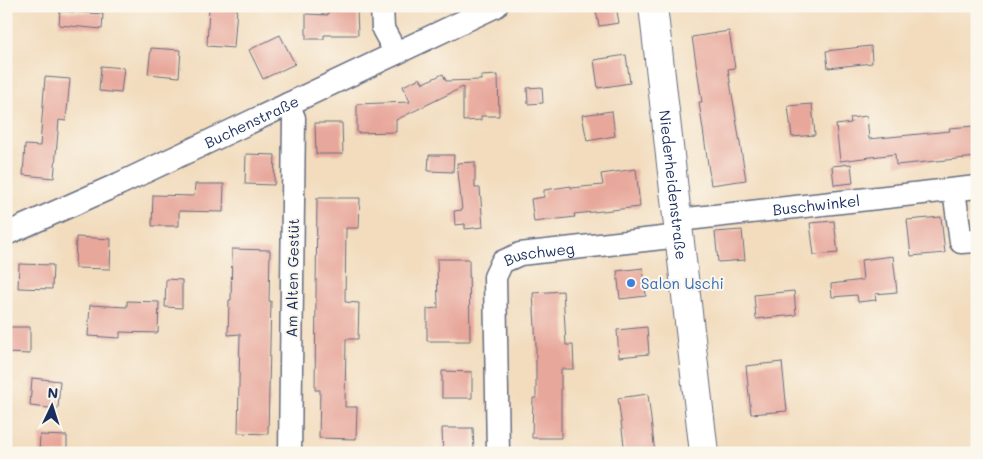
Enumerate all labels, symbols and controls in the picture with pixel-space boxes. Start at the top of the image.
street label: Buchenstraße [201,91,302,152]
street label: Niederheidenstraße [655,109,692,261]
street label: Buschwinkel [771,190,861,220]
street label: Am Alten Gestüt [281,218,303,338]
street label: Buschweg [500,238,576,270]
place label: Salon Uschi [641,273,724,293]
marker: Salon Uschi [625,277,637,289]
north arrow [28,382,78,432]
text: N [47,383,59,402]

